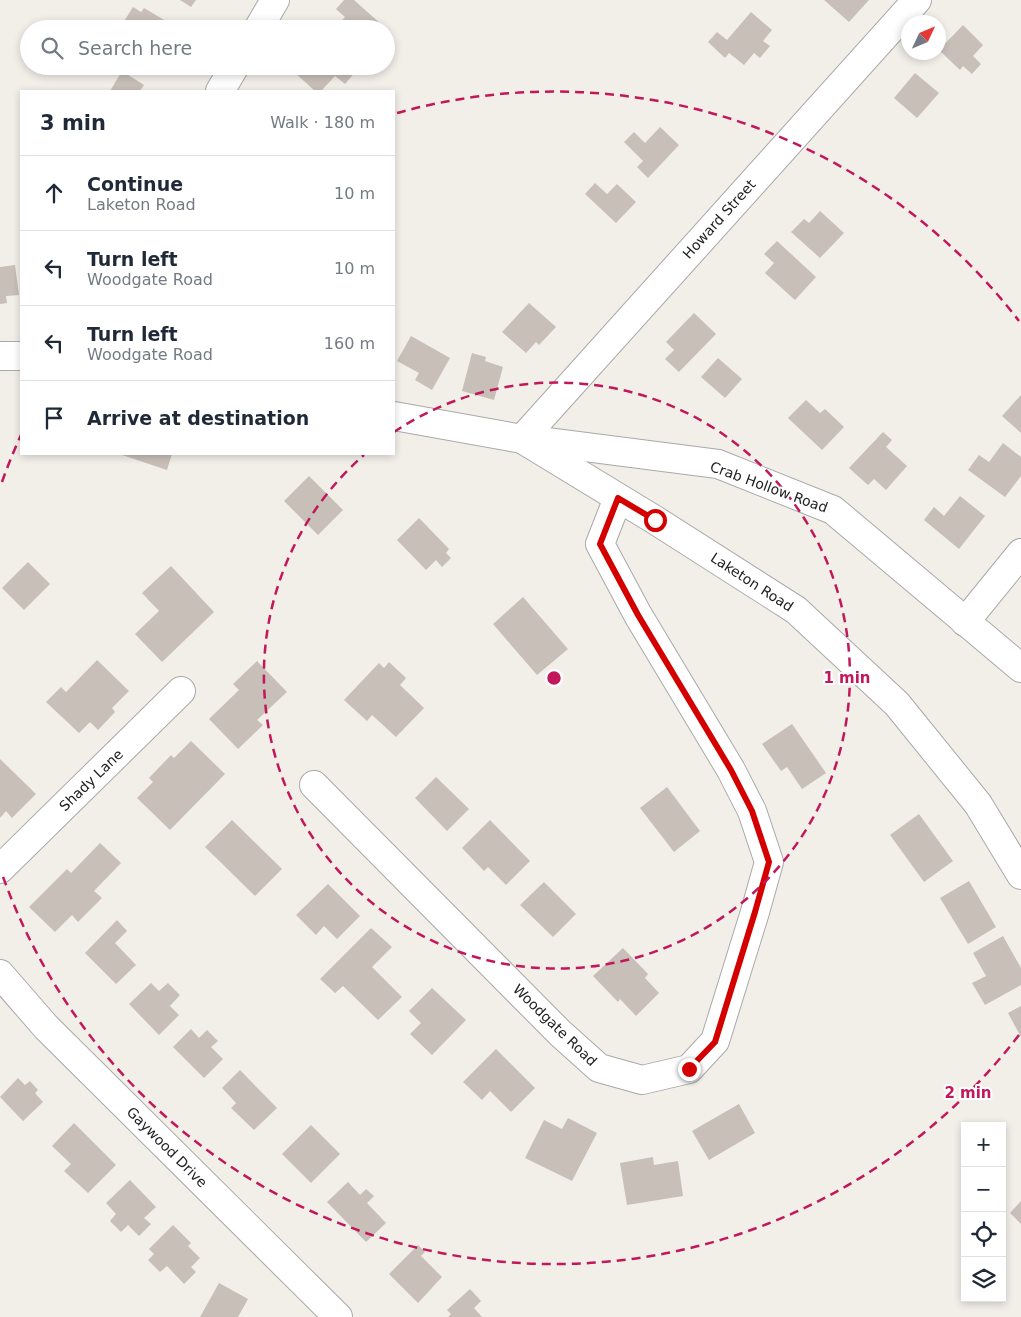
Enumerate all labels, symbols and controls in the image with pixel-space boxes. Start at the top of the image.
north arrow [901,15,946,60]
search box [20,20,395,75]
icon: search [38,34,66,62]
text: Search here [78,37,192,59]
text: 3 min [40,111,106,135]
text: Walk · 180 m [270,113,375,132]
text: Continue [87,173,183,195]
street label: Howard Street [679,176,759,262]
icon: ahead [40,179,68,207]
text: 10 m [334,184,375,203]
text: Laketon Road [87,195,196,214]
text: Turn left [87,248,178,270]
icon: left [40,254,68,282]
text: 10 m [334,259,375,278]
text: Woodgate Road [87,270,213,289]
text: Turn left [87,323,178,345]
icon: left [40,329,68,357]
text: 160 m [324,334,375,353]
text: Woodgate Road [87,345,213,364]
icon: arrive [40,404,68,432]
text: Arrive at destination [87,407,309,429]
street label: Crab Hollow Road [708,458,830,516]
route start [644,509,667,532]
street label: Laketon Road [708,549,796,615]
centre of rings [545,669,563,687]
text: 1 min [823,669,871,687]
street label: Shady Lane [56,746,126,814]
street label: Woodgate Road [510,981,600,1069]
route end [678,1058,701,1081]
text: 2 min [944,1084,992,1102]
street label: Gaywood Drive [124,1104,210,1190]
map controls [961,1122,1006,1302]
button: + [961,1122,1006,1167]
button: − [961,1167,1006,1212]
button: locate [961,1212,1006,1257]
button: layers [961,1257,1006,1302]

